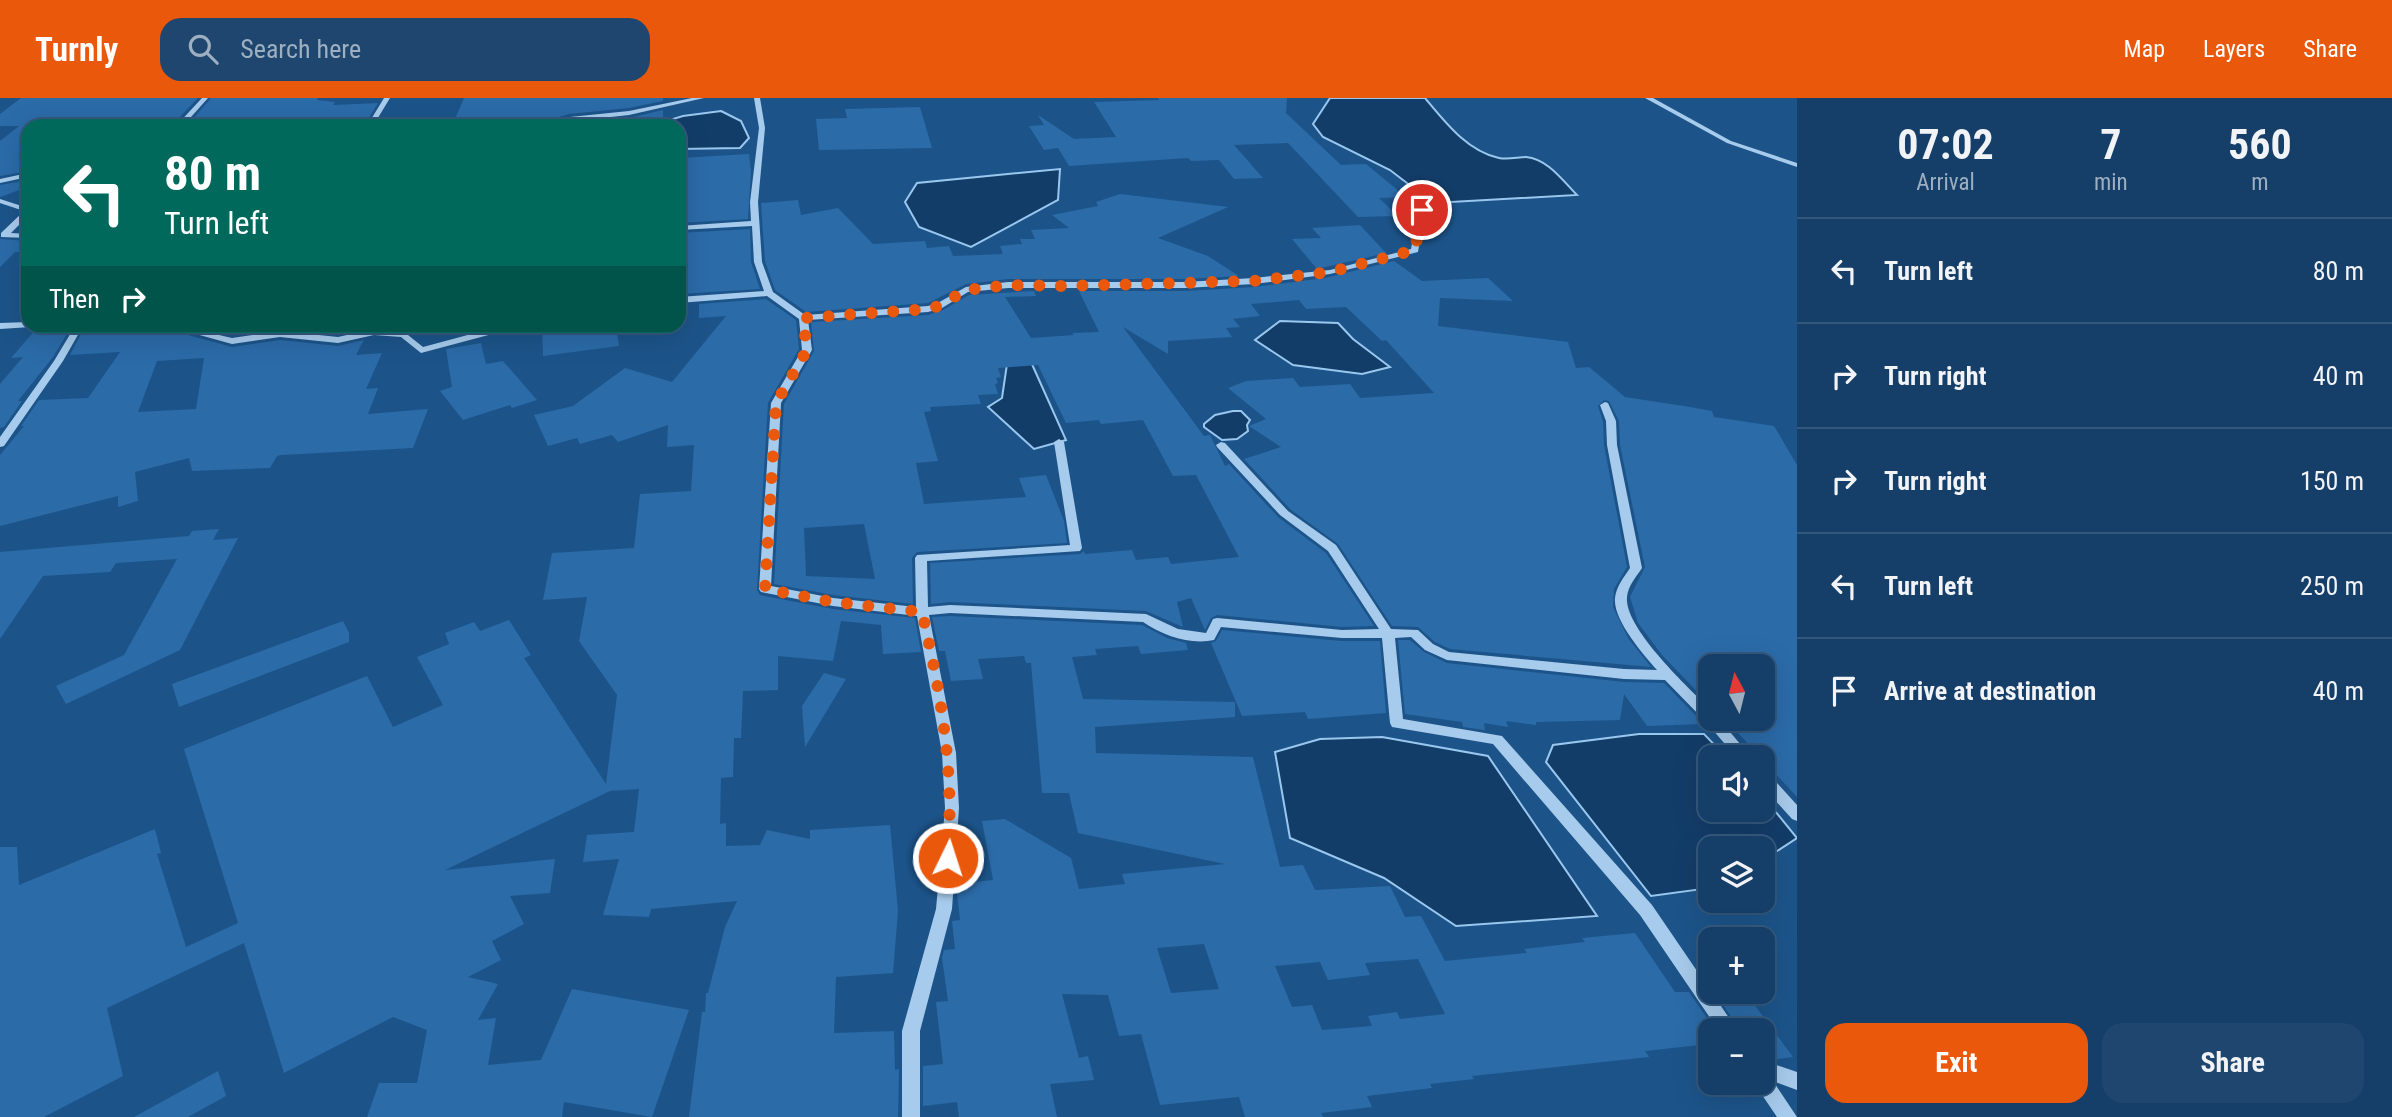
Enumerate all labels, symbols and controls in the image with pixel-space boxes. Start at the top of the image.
search box [160,18,650,81]
text: Turnly [35,30,118,69]
icon: search [184,30,222,68]
text: Search here [240,34,361,64]
text: Map [2124,35,2165,63]
text: Layers [2203,35,2265,63]
text: Share [2303,35,2357,63]
text: 07:02 [1897,120,1994,169]
text: 7 [2100,120,2121,169]
text: 560 [2228,120,2292,169]
text: 80 m [164,145,261,202]
icon: left [49,147,140,238]
text: Arrival [1916,169,1975,196]
text: min [2094,169,2128,196]
text: m [2251,169,2268,196]
pin [1392,180,1452,240]
icon: arrive [1403,191,1441,229]
text: Turn left [164,204,269,242]
icon: left [1825,252,1863,290]
text: Turn left [1884,256,1973,286]
text: 80 m [2313,256,2364,286]
icon: right [114,280,152,318]
text: Then [49,284,100,314]
icon: right [1825,357,1863,395]
text: Turn right [1884,361,1986,391]
text: 40 m [2313,361,2364,391]
icon: right [1825,462,1863,500]
text: Turn right [1884,466,1986,496]
text: 150 m [2300,466,2364,496]
icon: left [1825,567,1863,605]
text: Turn left [1884,571,1973,601]
text: 250 m [2300,571,2364,601]
north arrow [1698,654,1774,732]
map controls [1698,654,1775,1095]
icon: arrive [1825,672,1863,710]
text: Arrive at destination [1884,676,2096,706]
text: 40 m [2313,676,2364,706]
button: sound [1698,745,1775,822]
position arrow [911,821,985,895]
button: layers [1698,836,1775,913]
button: + [1698,927,1775,1004]
button: − [1698,1018,1775,1095]
button: Exit [1825,1023,2088,1103]
button: Share [2102,1023,2364,1103]

